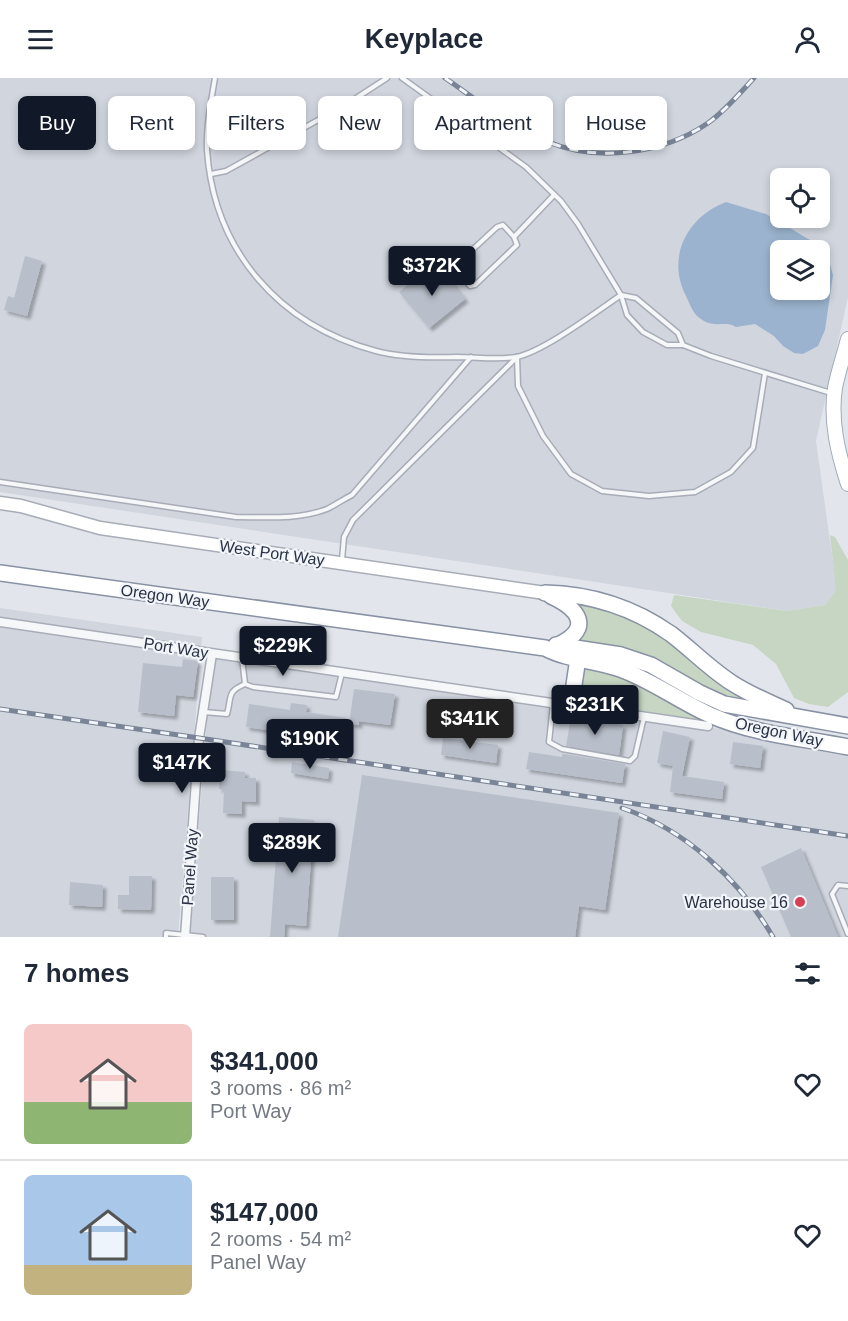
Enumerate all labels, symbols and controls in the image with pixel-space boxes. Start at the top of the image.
icon: menu [24,23,57,56]
icon: person [791,23,824,56]
text: Keyplace [365,24,483,54]
chip: Buy [18,96,96,150]
chip: Rent [108,96,195,150]
chip: Filters [207,96,306,150]
chip: New [318,96,402,150]
chip: Apartment [414,96,553,150]
chip: House [565,96,667,150]
map controls [770,168,830,300]
button: locate [770,168,830,228]
button: layers [770,240,830,300]
pin: $372K [390,246,474,297]
text: $372K [403,254,461,276]
street label: West Port Way [218,537,326,569]
street label: Oregon Way [120,581,210,611]
pin: $229K [241,626,325,677]
text: $229K [254,634,312,656]
street label: Port Way [142,635,210,661]
pin: $231K [553,685,637,736]
text: $231K [566,693,624,715]
pin: $341K [428,699,512,750]
text: $341K [441,707,499,729]
street label: Oregon Way [734,714,824,750]
pin: $190K [268,719,352,770]
text: $190K [281,727,339,749]
pin: $147K [140,743,224,794]
text: $147K [153,751,211,773]
pin: $289K [250,823,334,874]
street label: Panel Way [179,828,201,906]
text: $289K [263,831,321,853]
place label: Warehouse 16 [685,894,788,911]
marker: Warehouse 16 [793,895,807,909]
icon: filters [791,957,824,990]
text: 7 homes [24,958,130,988]
text: $341,000 [210,1046,318,1076]
icon: home [72,1048,144,1120]
icon: heart [791,1068,824,1101]
text: 3 rooms · 86 m² [210,1077,351,1099]
text: Port Way [210,1100,292,1122]
text: $147,000 [210,1197,318,1227]
icon: home [72,1199,144,1271]
icon: heart [791,1219,824,1252]
text: 2 rooms · 54 m² [210,1228,351,1250]
text: Panel Way [210,1251,306,1273]

